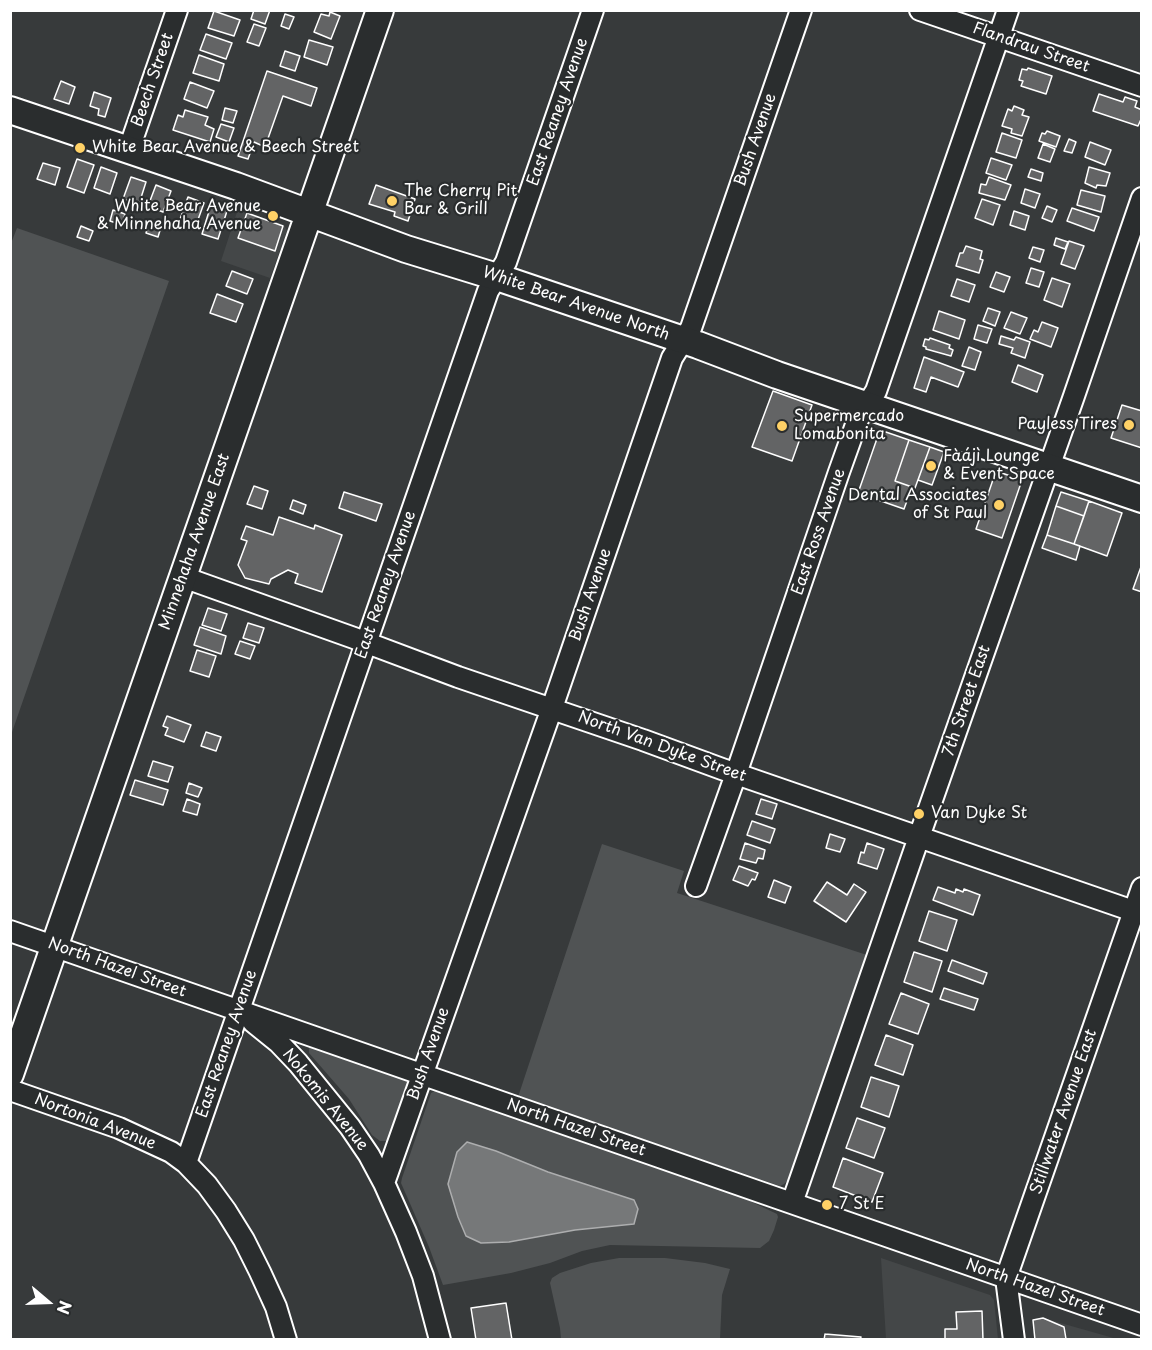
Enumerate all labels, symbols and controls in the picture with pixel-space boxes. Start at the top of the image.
street label: Flandrau Street [970,19,1092,77]
street label: Beech Street [128,31,178,129]
street label: East Reaney Avenue [524,36,592,188]
street label: Bush Avenue [731,91,781,189]
place label: White Bear Avenue & Beech Street [92,138,359,158]
marker: White Bear Avenue & Beech Street [73,141,87,155]
place label: The Cherry Pit Bar & Grill [404,182,517,220]
marker: The Cherry Pit Bar & Grill [385,194,399,208]
place label: White Bear Avenue & Minnehaha Avenue [97,197,261,235]
marker: White Bear Avenue & Minnehaha Avenue [266,209,280,223]
street label: White Bear Avenue North [480,263,672,345]
place label: Supermercado Lomabonita [794,407,904,445]
place label: Payless Tires [1017,415,1117,435]
marker: Payless Tires [1122,418,1136,432]
marker: Supermercado Lomabonita [775,419,789,433]
place label: Fàájì Lounge & Event Space [943,447,1055,485]
street label: Minnehaha Avenue East [156,451,234,633]
marker: Fàájì Lounge & Event Space [924,459,938,473]
street label: East Ross Avenue [788,466,850,598]
place label: Dental Associates of St Paul [848,486,987,524]
marker: Dental Associates of St Paul [992,498,1006,512]
street label: East Reaney Avenue [352,509,420,661]
street label: Bush Avenue [566,546,616,644]
street label: 7th Street East [939,643,995,759]
street label: North Van Dyke Street [575,708,749,786]
place label: Van Dyke St [931,804,1027,824]
marker: Van Dyke St [912,807,926,821]
street label: North Hazel Street [45,934,189,1002]
street label: East Reaney Avenue [193,968,261,1120]
street label: Bush Avenue [404,1005,454,1103]
street label: Stillwater Avenue East [1027,1027,1101,1197]
street label: Nokomis Avenue [278,1045,372,1155]
street label: Nortonia Avenue [32,1090,158,1154]
street label: North Hazel Street [504,1095,648,1161]
place label: 7 St E [839,1195,885,1215]
marker: 7 St E [820,1198,834,1212]
street label: North Hazel Street [963,1255,1107,1321]
north arrow [18,1272,78,1332]
text: N [52,1298,78,1318]

